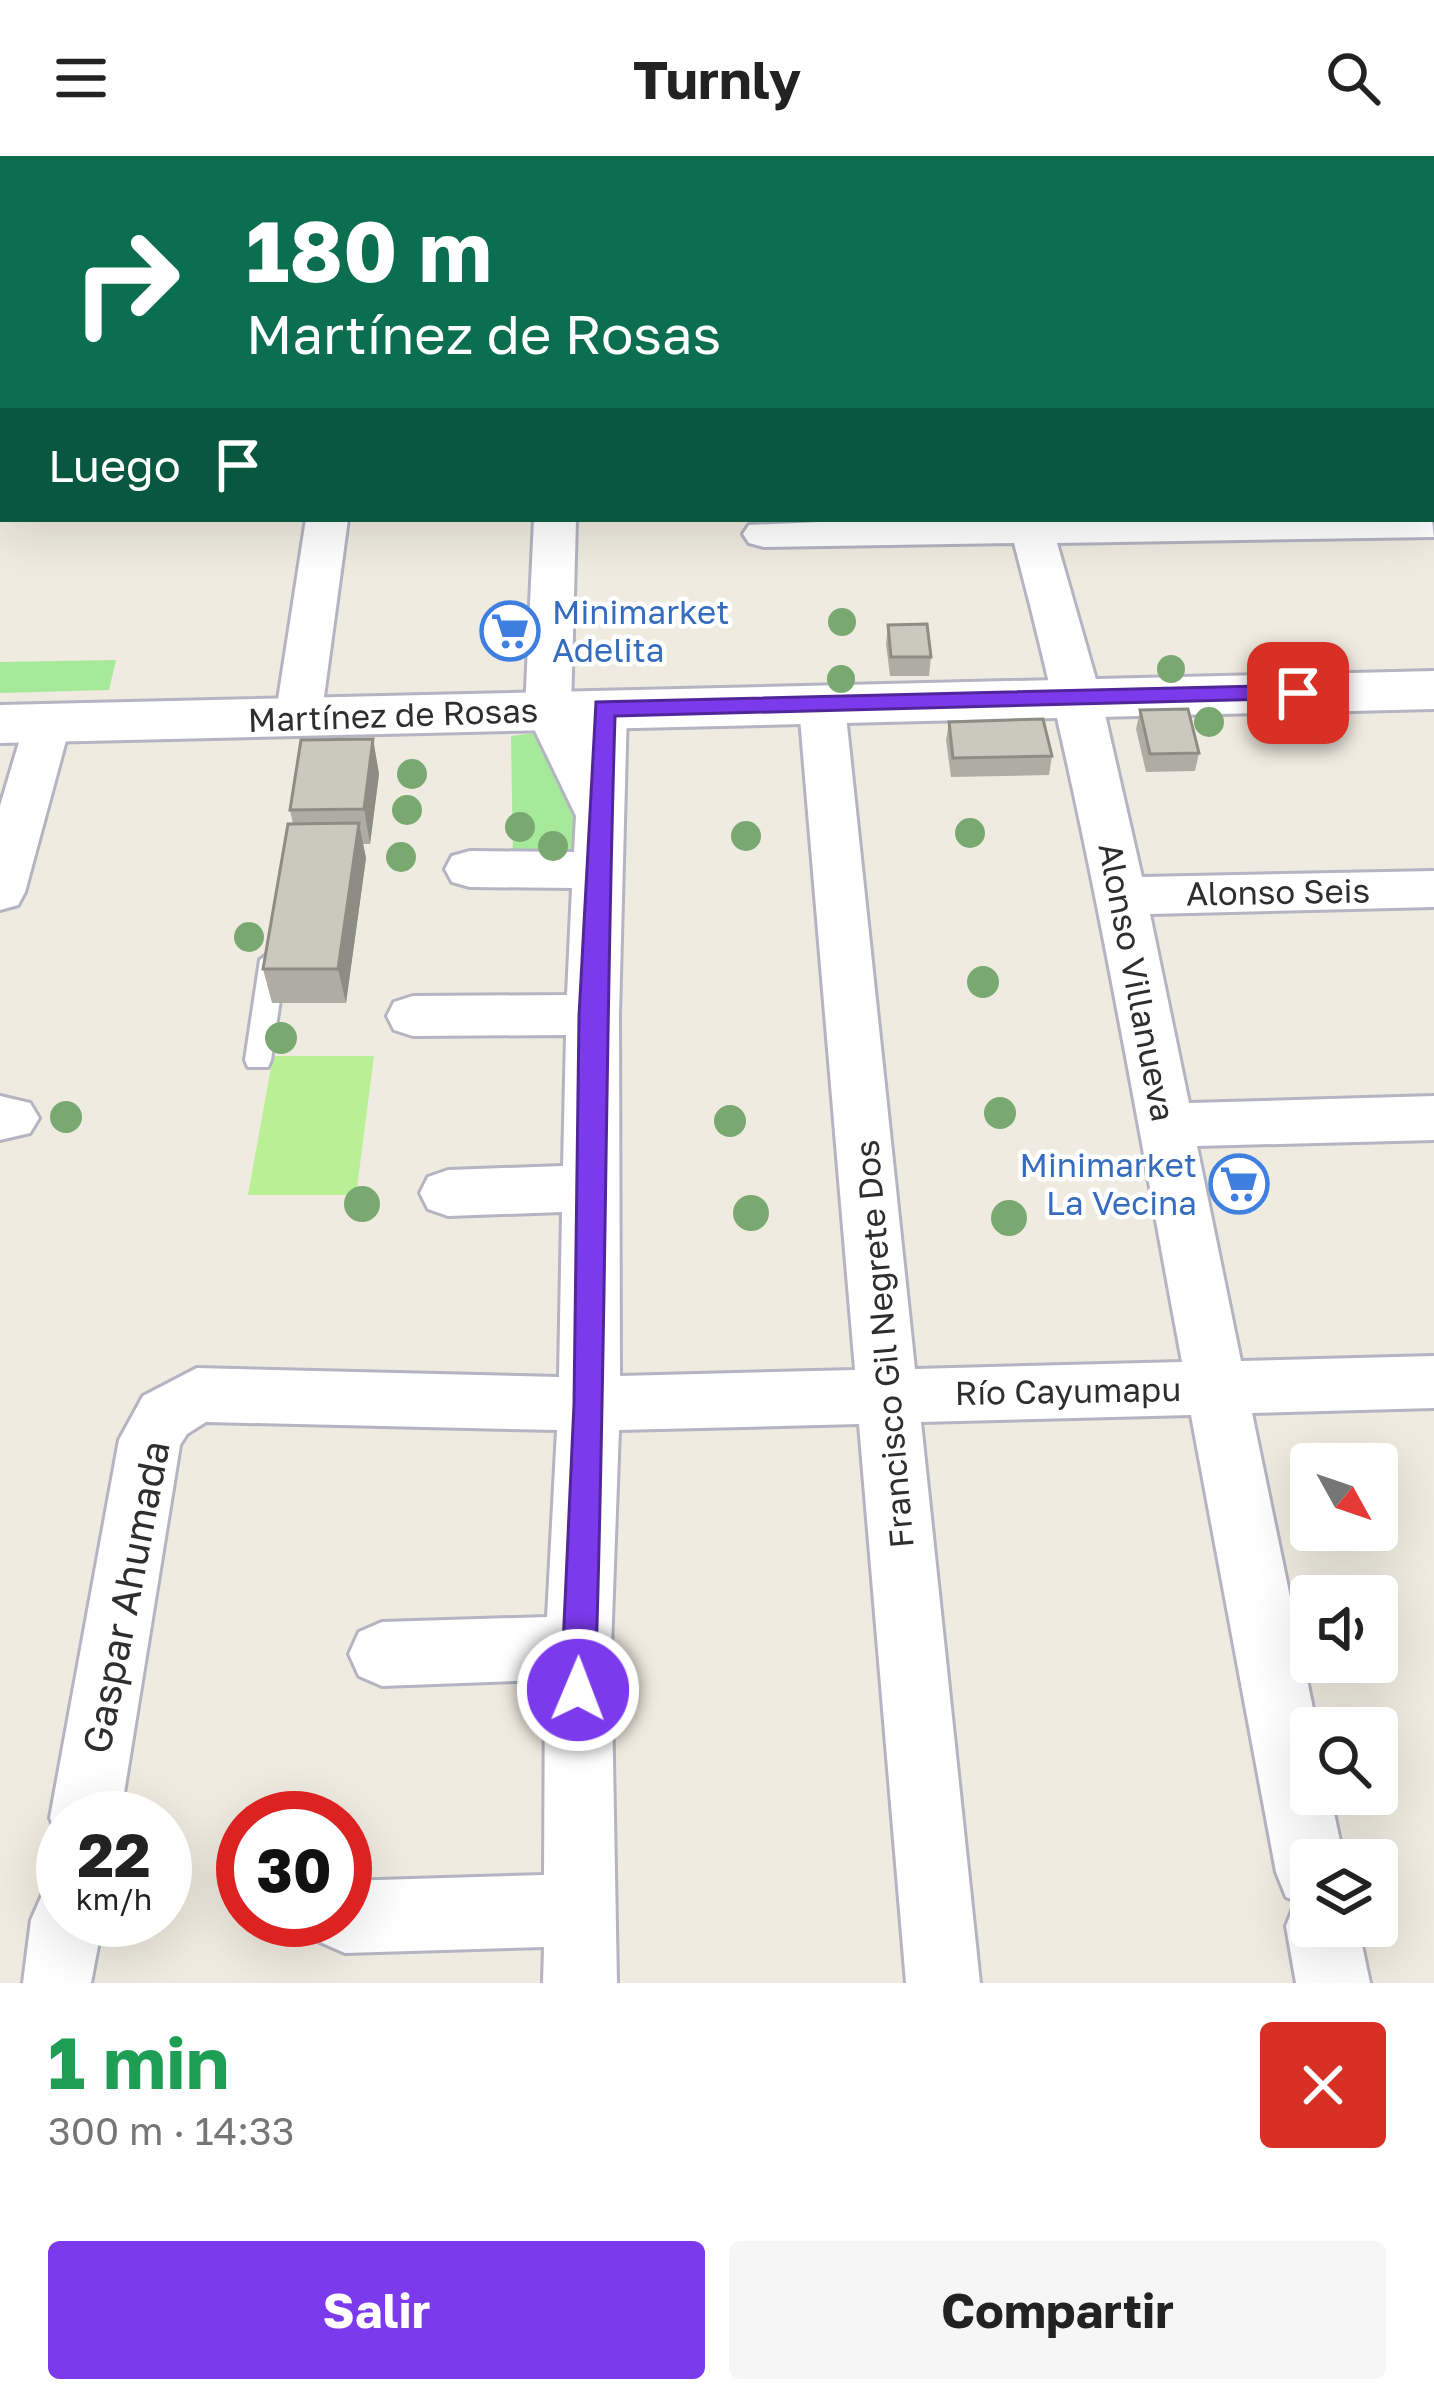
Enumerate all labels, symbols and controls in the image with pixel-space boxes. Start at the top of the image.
icon: menu [48,45,114,111]
icon: search [1320,45,1386,111]
text: Turnly [633,46,801,111]
text: 180 m [246,200,492,300]
icon: right [48,204,204,360]
text: Martínez de Rosas [246,301,721,366]
icon: arrive [205,432,271,498]
text: Luego [48,438,181,492]
place label: Minimarket Adelita [552,592,729,669]
supermarket icon: Minimarket Adelita [479,600,541,662]
pin [1247,642,1349,744]
icon: arrive [1265,660,1331,726]
street label: Martínez de Rosas [247,690,539,739]
street label: Alonso Villanueva [1091,839,1184,1124]
street label: Alonso Seis [1186,870,1370,913]
street label: Francisco Gil Negrete Dos [846,1138,921,1550]
place label: Minimarket La Vecina [1020,1145,1197,1222]
supermarket icon: Minimarket La Vecina [1208,1153,1270,1215]
street label: Río Cayumapu [955,1369,1181,1412]
street label: Gaspar Ahumada [72,1437,179,1757]
north arrow [1290,1443,1398,1551]
map controls [1290,1443,1398,1947]
button: sound [1290,1575,1398,1683]
position arrow [515,1627,641,1753]
button: search [1290,1707,1398,1815]
speed limit sign: 30 [216,1791,372,1947]
text: 22 [77,1818,151,1890]
button: layers [1290,1839,1398,1947]
text: km/h [76,1881,152,1917]
text: 1 min [48,2018,229,2105]
button: close [1260,2022,1386,2148]
text: 300 m · 14:33 [48,2107,295,2154]
button: Salir [48,2241,705,2379]
button: Compartir [729,2241,1386,2379]

